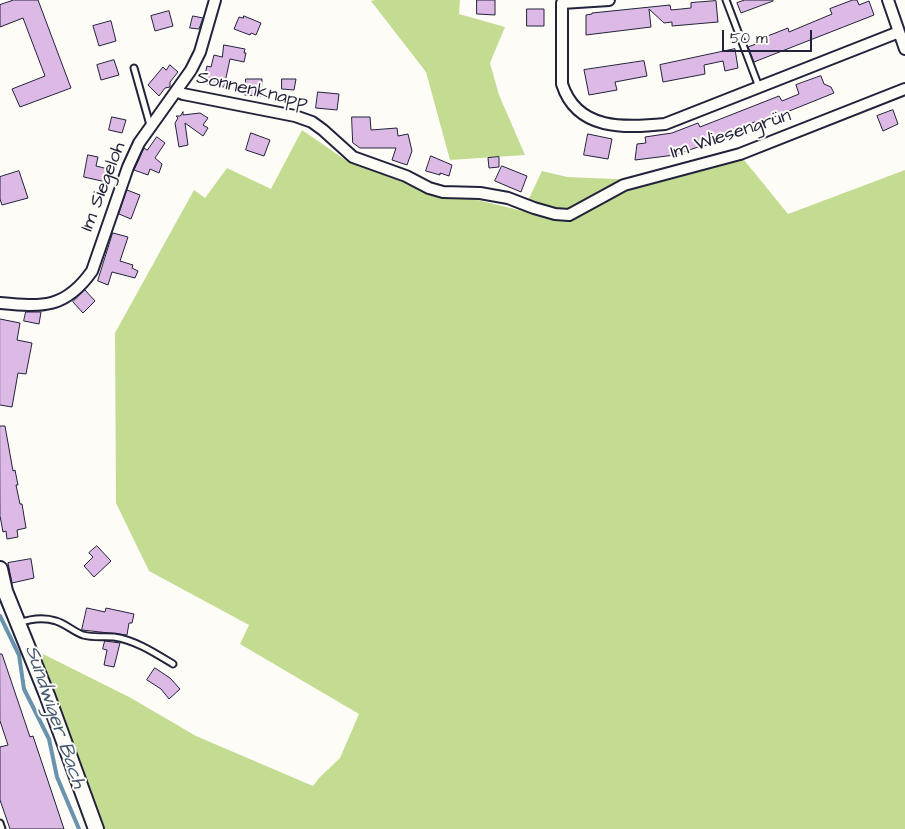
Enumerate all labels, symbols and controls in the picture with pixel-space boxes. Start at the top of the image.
scale bar [725,20,815,52]
text: 50 m [730,28,768,49]
street label: Sonnenknapp [194,67,310,115]
street label: Im Wiesengrün [668,105,794,165]
street label: Im Siegeloh [77,139,131,235]
water label: Sundwiger Bach [18,642,90,792]

